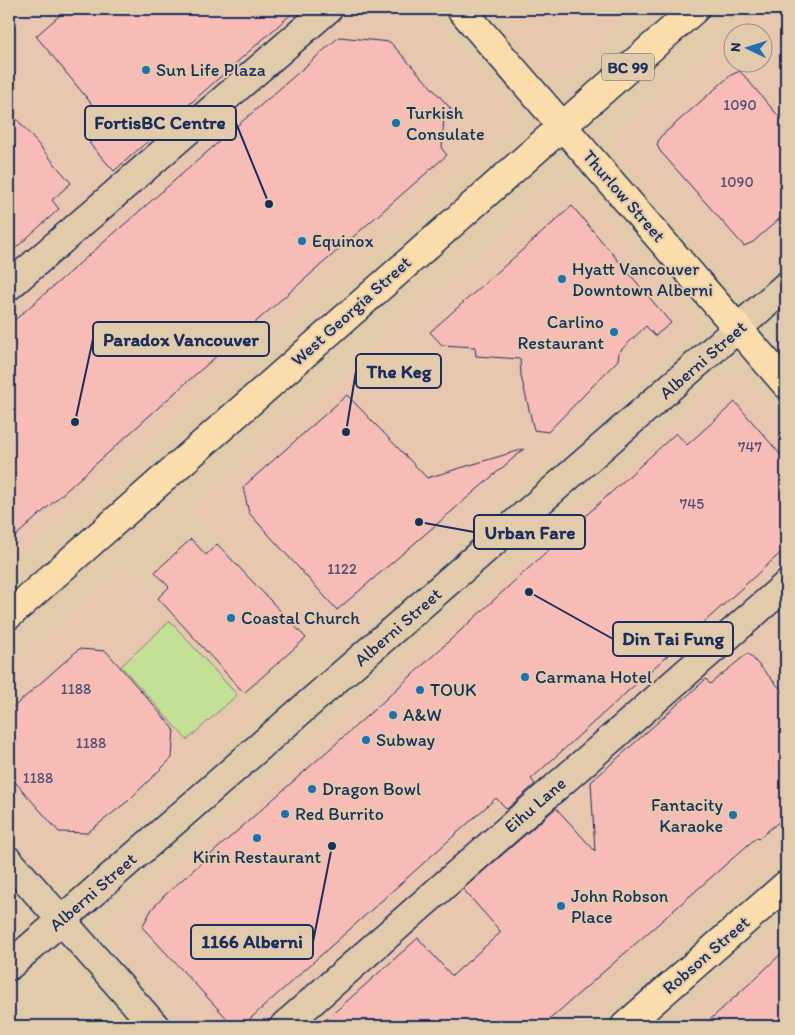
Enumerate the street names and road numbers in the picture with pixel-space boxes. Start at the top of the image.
road number: BC 99 [602,54,654,80]
street label: Thurlow Street [578,145,670,247]
street label: West Georgia Street [286,251,416,371]
street label: Alberni Street [655,316,751,404]
street label: Alberni Street [350,583,446,671]
street label: Eihu Lane [500,772,570,838]
street label: Alberni Street [45,848,141,936]
street label: Robson Street [658,911,754,999]

